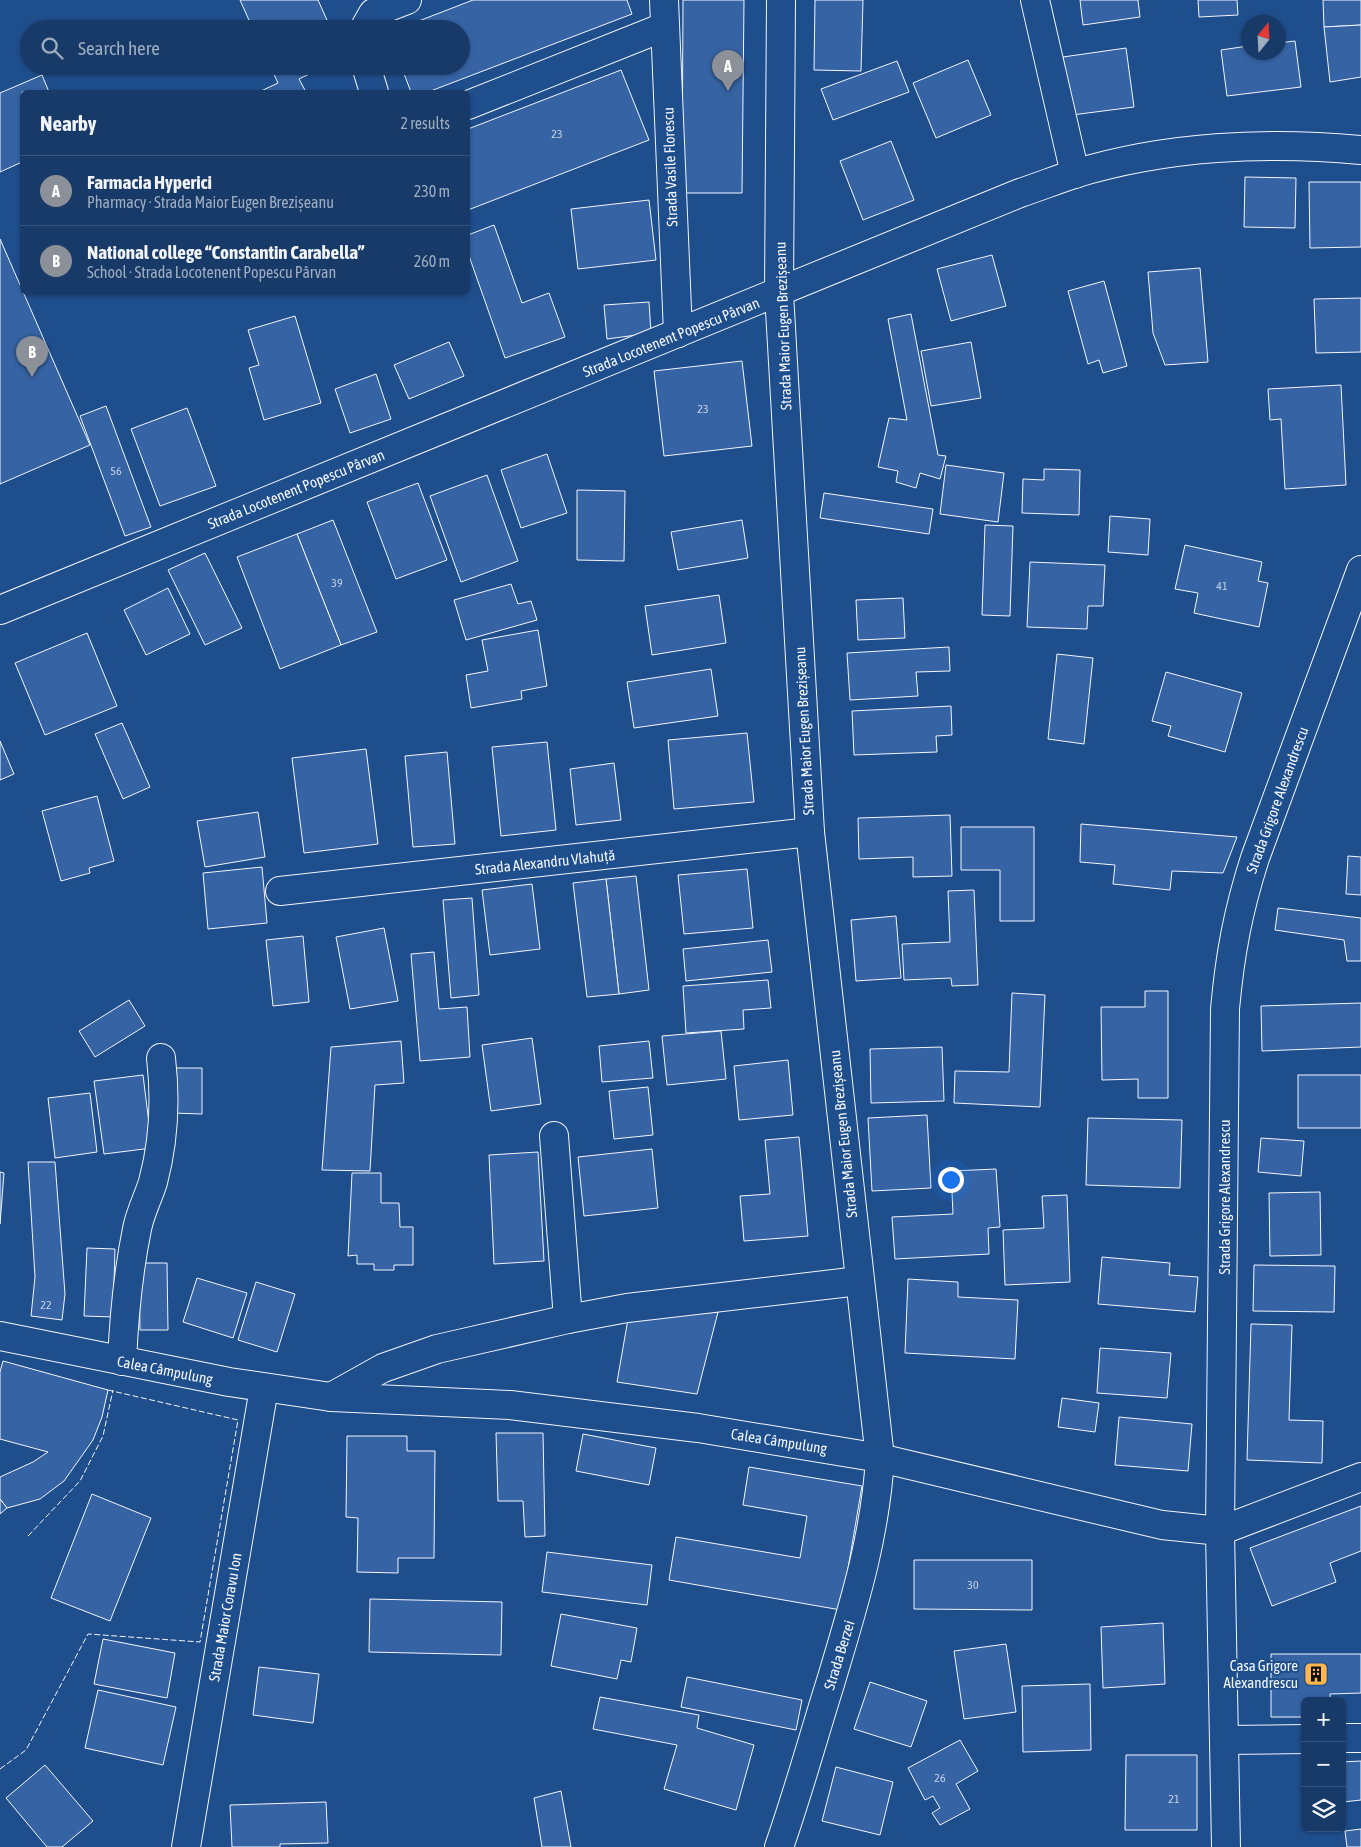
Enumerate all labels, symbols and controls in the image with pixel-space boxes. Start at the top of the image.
north arrow [1241,15,1286,60]
search box [20,20,470,75]
icon: search [38,34,66,62]
text: Search here [78,37,160,59]
pin: A [712,50,744,91]
street label: Strada Vasile Florescu [659,107,681,227]
text: Nearby [40,111,96,135]
text: 2 results [400,114,450,132]
house number: 23 [551,127,563,141]
text: Farmacia Hyperici [87,171,212,193]
text: A [52,182,60,200]
text: 230 m [414,182,450,200]
text: Pharmacy · Strada Maior Eugen Brezișeanu [87,193,334,211]
text: National college “Constantin Carabella” [87,241,365,263]
street label: Strada Maior Eugen Brezișeanu [772,241,794,411]
text: B [52,252,60,270]
text: 260 m [414,252,450,270]
text: School · Strada Locotenent Popescu Pârvan [87,263,336,281]
street label: Strada Locotenent Popescu Pârvan [580,294,762,380]
pin: B [16,336,48,377]
house number: 23 [697,402,709,416]
street label: Strada Locotenent Popescu Pârvan [205,446,387,532]
house number: 56 [110,464,122,478]
house number: 39 [331,576,343,590]
house number: 41 [1216,579,1228,593]
street label: Strada Maior Eugen Brezișeanu [791,646,817,816]
street label: Strada Grigore Alexandrescu [1243,724,1311,876]
street label: Strada Alexandru Vlahuță [474,846,616,878]
street label: Strada Maior Eugen Brezișeanu [826,1049,860,1219]
street label: Strada Grigore Alexandrescu [1216,1120,1233,1274]
your location [938,1167,964,1193]
house number: 22 [40,1298,52,1312]
street label: Calea Câmpulung [116,1352,215,1388]
street label: Calea Câmpulung [730,1425,829,1457]
street label: Strada Maior Coravu Ion [205,1551,245,1683]
house number: 30 [967,1578,979,1592]
street label: Strada Berzei [820,1618,858,1692]
place label: Casa Grigore Alexandrescu [1223,1657,1298,1691]
building icon: Casa Grigore Alexandrescu [1303,1661,1329,1687]
map controls [1301,1697,1346,1832]
button: + [1301,1697,1346,1742]
button: − [1301,1742,1346,1787]
house number: 26 [934,1771,946,1785]
button: layers [1301,1787,1346,1832]
house number: 21 [1168,1792,1180,1806]

